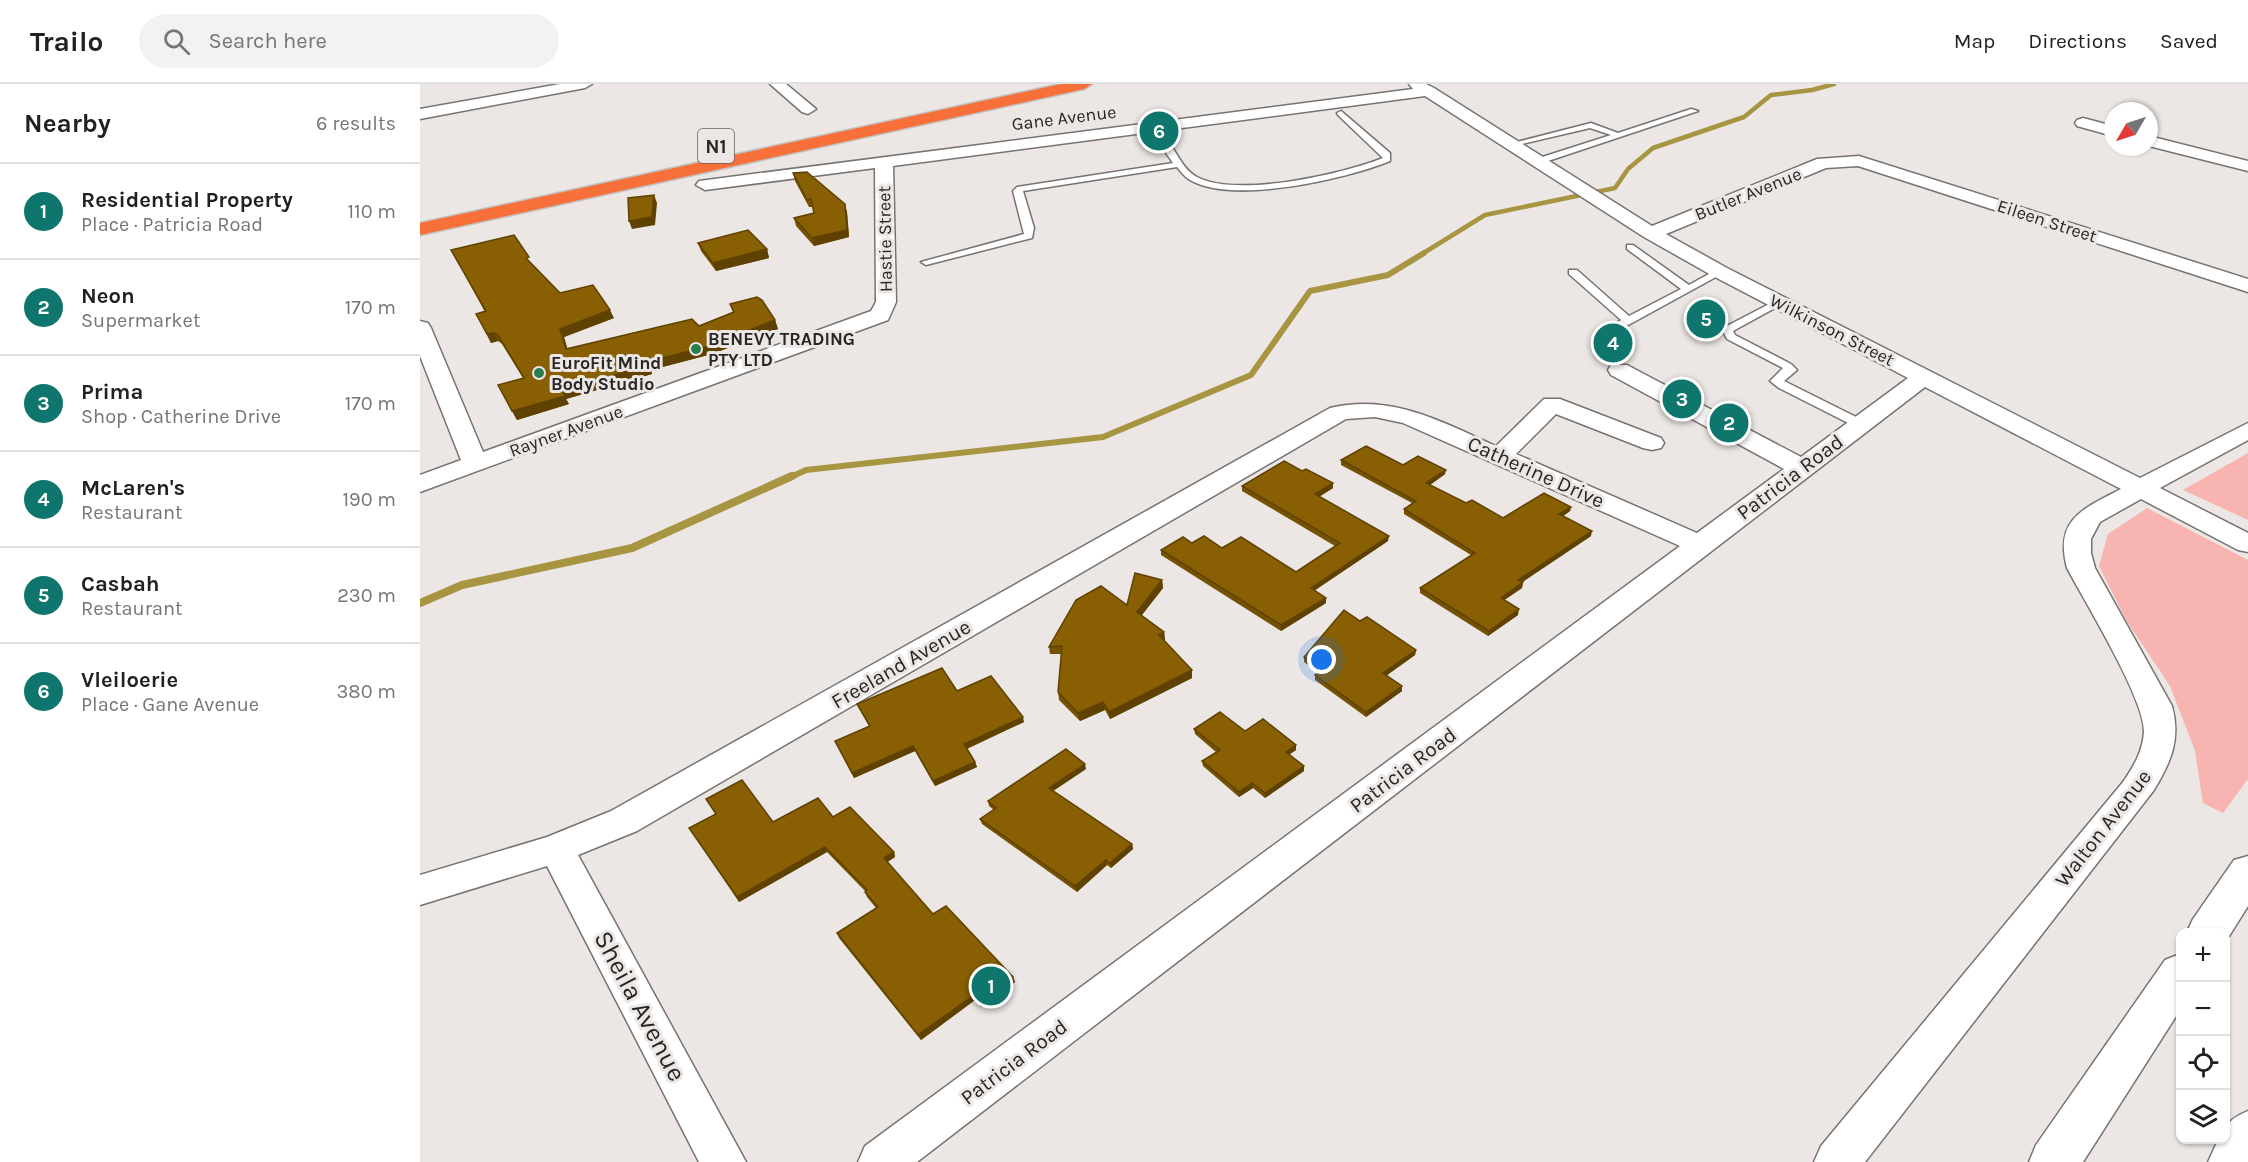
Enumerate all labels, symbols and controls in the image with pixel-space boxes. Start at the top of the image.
search box [139,14,559,68]
text: Trailo [30,25,103,58]
icon: search [160,25,193,58]
text: Search here [208,28,327,54]
text: Map [1954,29,1995,53]
text: Directions [2028,29,2127,53]
text: Saved [2160,29,2218,53]
street label: Gane Avenue [1010,101,1118,135]
north arrow [2104,102,2158,156]
text: Nearby [24,108,111,139]
pin: 6 [1140,108,1178,154]
text: 6 results [316,112,396,135]
road number: N1 [698,129,734,163]
street label: Butler Avenue [1691,163,1805,225]
street label: Hastie Street [873,185,897,292]
text: Residential Property [81,187,293,213]
street label: Eileen Street [1994,195,2100,248]
text: 1 [40,200,47,223]
text: 110 m [347,200,396,223]
text: Place · Patricia Road [81,213,263,236]
text: Neon [81,283,135,309]
street label: Wilkinson Street [1766,289,1898,371]
text: 2 [37,296,50,319]
text: 170 m [345,296,396,319]
pin: 5 [1686,296,1726,342]
text: Supermarket [81,309,200,332]
pin: 4 [1594,320,1632,366]
place label: BENEVY TRADING PTY LTD [708,328,855,371]
marker: BENEVY TRADING PTY LTD [689,342,703,356]
place label: EuroFit Mind Body Studio [551,352,661,395]
marker: EuroFit Mind Body Studio [532,366,546,380]
pin: 3 [1662,376,1702,422]
text: Prima [81,379,143,405]
text: 3 [37,392,50,415]
text: 170 m [345,392,396,415]
street label: Rayner Avenue [506,400,626,462]
pin: 2 [1710,400,1748,446]
text: Shop · Catherine Drive [81,405,281,428]
street label: Patricia Road [1732,429,1848,525]
street label: Catherine Drive [1464,431,1608,513]
text: McLaren's [81,475,185,501]
text: 4 [38,488,49,511]
text: 190 m [342,488,396,511]
text: Restaurant [81,501,183,524]
text: Casbah [81,571,160,597]
text: 5 [38,584,49,607]
text: 230 m [337,584,396,607]
text: Restaurant [81,597,183,620]
street label: Freeland Avenue [827,614,975,714]
your location [1307,645,1336,674]
text: Vleiloerie [81,667,178,693]
text: 6 [37,680,50,703]
text: 380 m [337,680,396,703]
text: Place · Gane Avenue [81,693,259,716]
street label: Patricia Road [1345,722,1461,818]
street label: Walton Avenue [2050,765,2156,891]
street label: Sheila Avenue [587,926,693,1086]
map controls [2176,928,2230,1144]
button: + [2176,928,2230,982]
pin: 1 [972,964,1010,1008]
button: − [2176,982,2230,1036]
street label: Patricia Road [956,1014,1072,1110]
button: locate [2176,1036,2230,1090]
button: layers [2176,1090,2230,1144]

